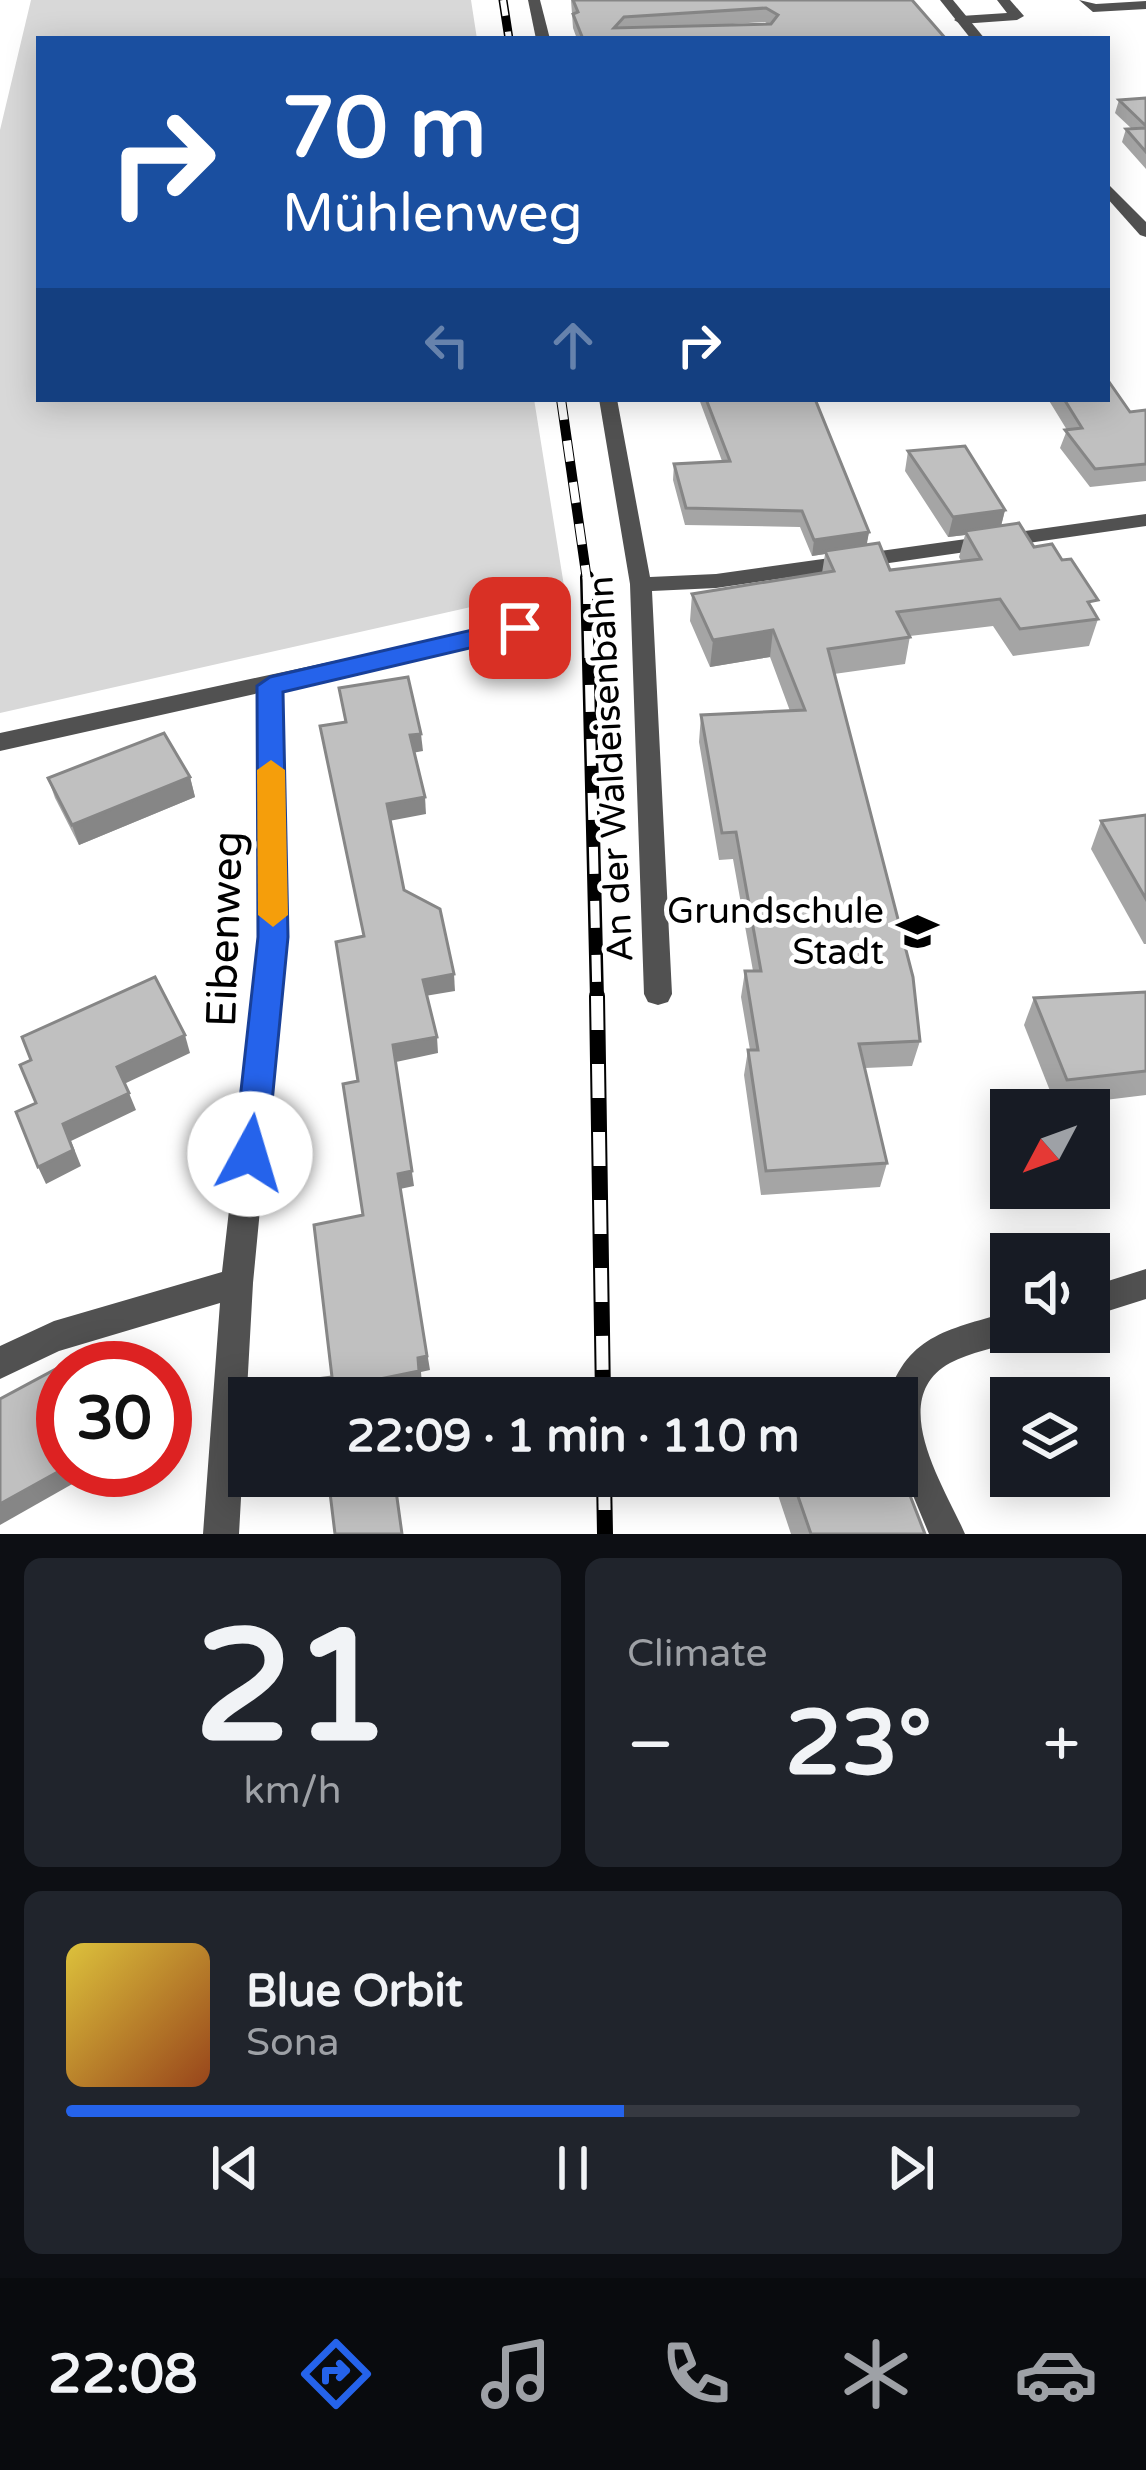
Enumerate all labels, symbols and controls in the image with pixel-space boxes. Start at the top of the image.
text: 70 m [282,79,486,180]
icon: right [84,84,240,240]
text: Mühlenweg [282,181,583,246]
icon: left [414,312,480,378]
icon: ahead [540,312,606,378]
icon: right [666,312,732,378]
street label: An der Waldeisenbahn [579,575,643,963]
pin [469,577,571,679]
icon: arrive [487,595,553,661]
street label: Eibenweg [196,830,254,1028]
place label: Grundschule Stadt [667,890,884,974]
school or university icon: Grundschule Stadt [895,909,941,955]
north arrow [990,1089,1110,1209]
map controls [990,1089,1110,1497]
position arrow [187,1091,313,1217]
button: sound [990,1233,1110,1353]
speed limit sign: 30 [36,1341,192,1497]
button: layers [990,1377,1110,1497]
text: 22:09 · 1 min · 110 m [347,1410,799,1464]
text: 21 [195,1595,390,1783]
text: Climate [627,1630,767,1677]
text: 23° [785,1690,932,1799]
text: − [627,1705,674,1785]
text: + [1043,1705,1080,1785]
text: km/h [243,1767,342,1814]
text: Blue Orbit [246,1965,463,2019]
text: Sona [246,2019,339,2066]
icon: previous [202,2135,268,2201]
icon: pause [540,2135,606,2201]
icon: next [878,2135,944,2201]
icon: directions [294,2332,378,2416]
icon: music [474,2332,558,2416]
icon: phone [654,2332,738,2416]
icon: climate [834,2332,918,2416]
icon: car [1014,2332,1098,2416]
text: 22:08 [48,2342,198,2407]

